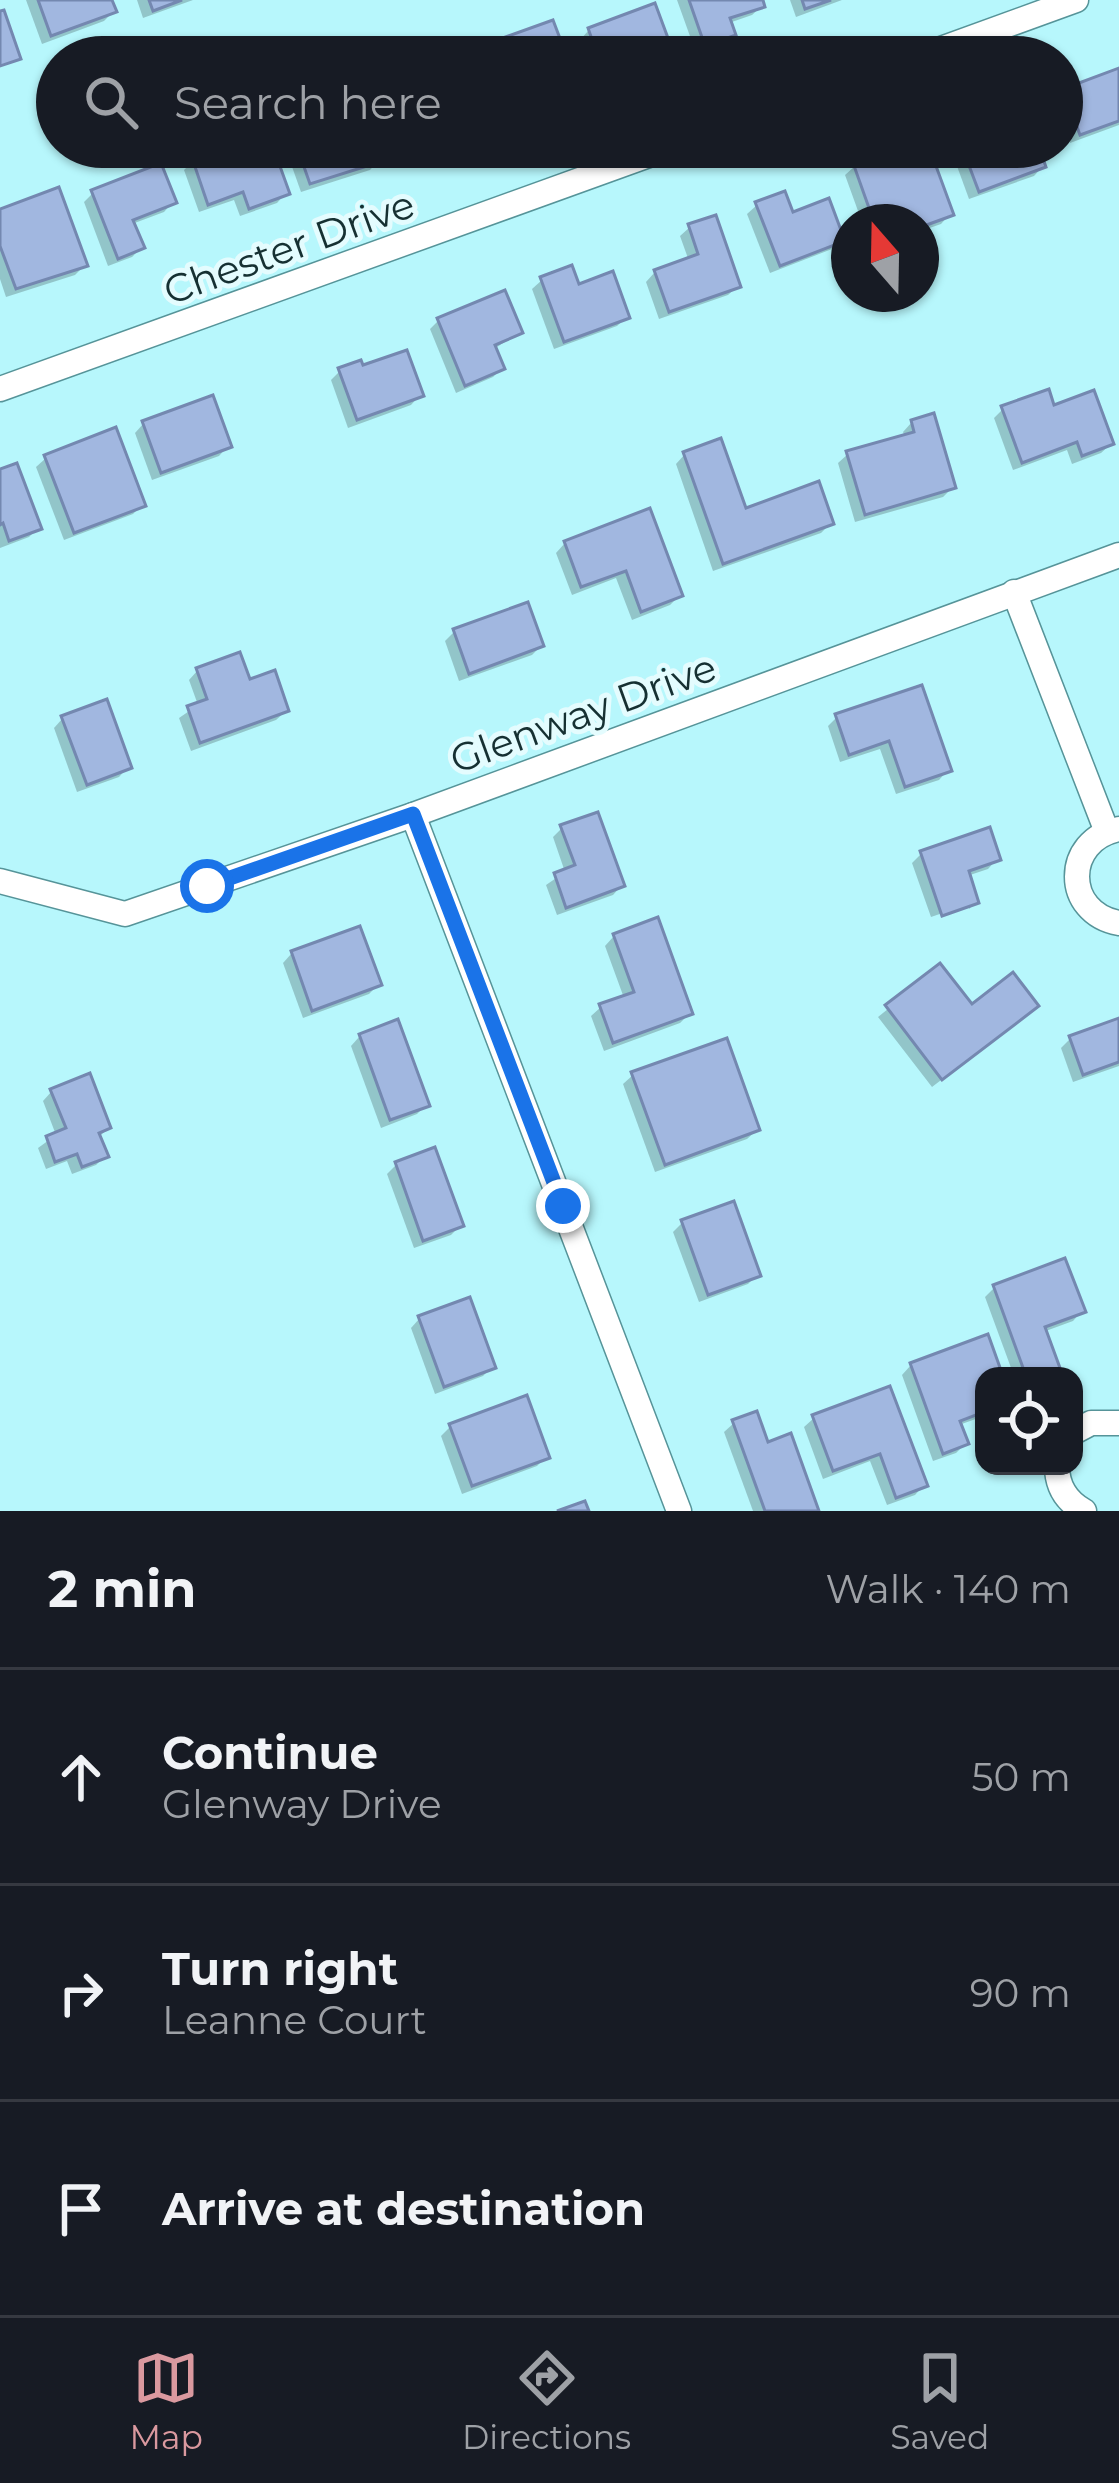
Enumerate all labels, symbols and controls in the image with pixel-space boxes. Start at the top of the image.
search box [36,36,1083,168]
icon: search [78,69,144,135]
text: Search here [174,75,442,130]
street label: Chester Drive [157,179,421,315]
north arrow [831,204,939,312]
street label: Glenway Drive [443,643,723,783]
route start [180,859,234,913]
route end [536,1179,590,1233]
map controls [975,1367,1083,1475]
button: locate [975,1367,1083,1475]
text: 2 min [48,1558,197,1620]
text: Walk · 140 m [825,1565,1071,1613]
text: Continue [162,1725,378,1780]
icon: ahead [48,1744,114,1810]
text: 50 m [972,1753,1071,1801]
text: Glenway Drive [162,1780,441,1828]
text: Turn right [162,1941,398,1996]
icon: right [48,1960,114,2026]
text: 90 m [970,1969,1071,2017]
text: Leanne Court [162,1996,427,2044]
icon: arrive [48,2176,114,2242]
text: Arrive at destination [162,2181,645,2236]
tab: Map [130,2345,203,2457]
tab: Directions [462,2345,631,2457]
tab: Saved [890,2345,989,2457]

